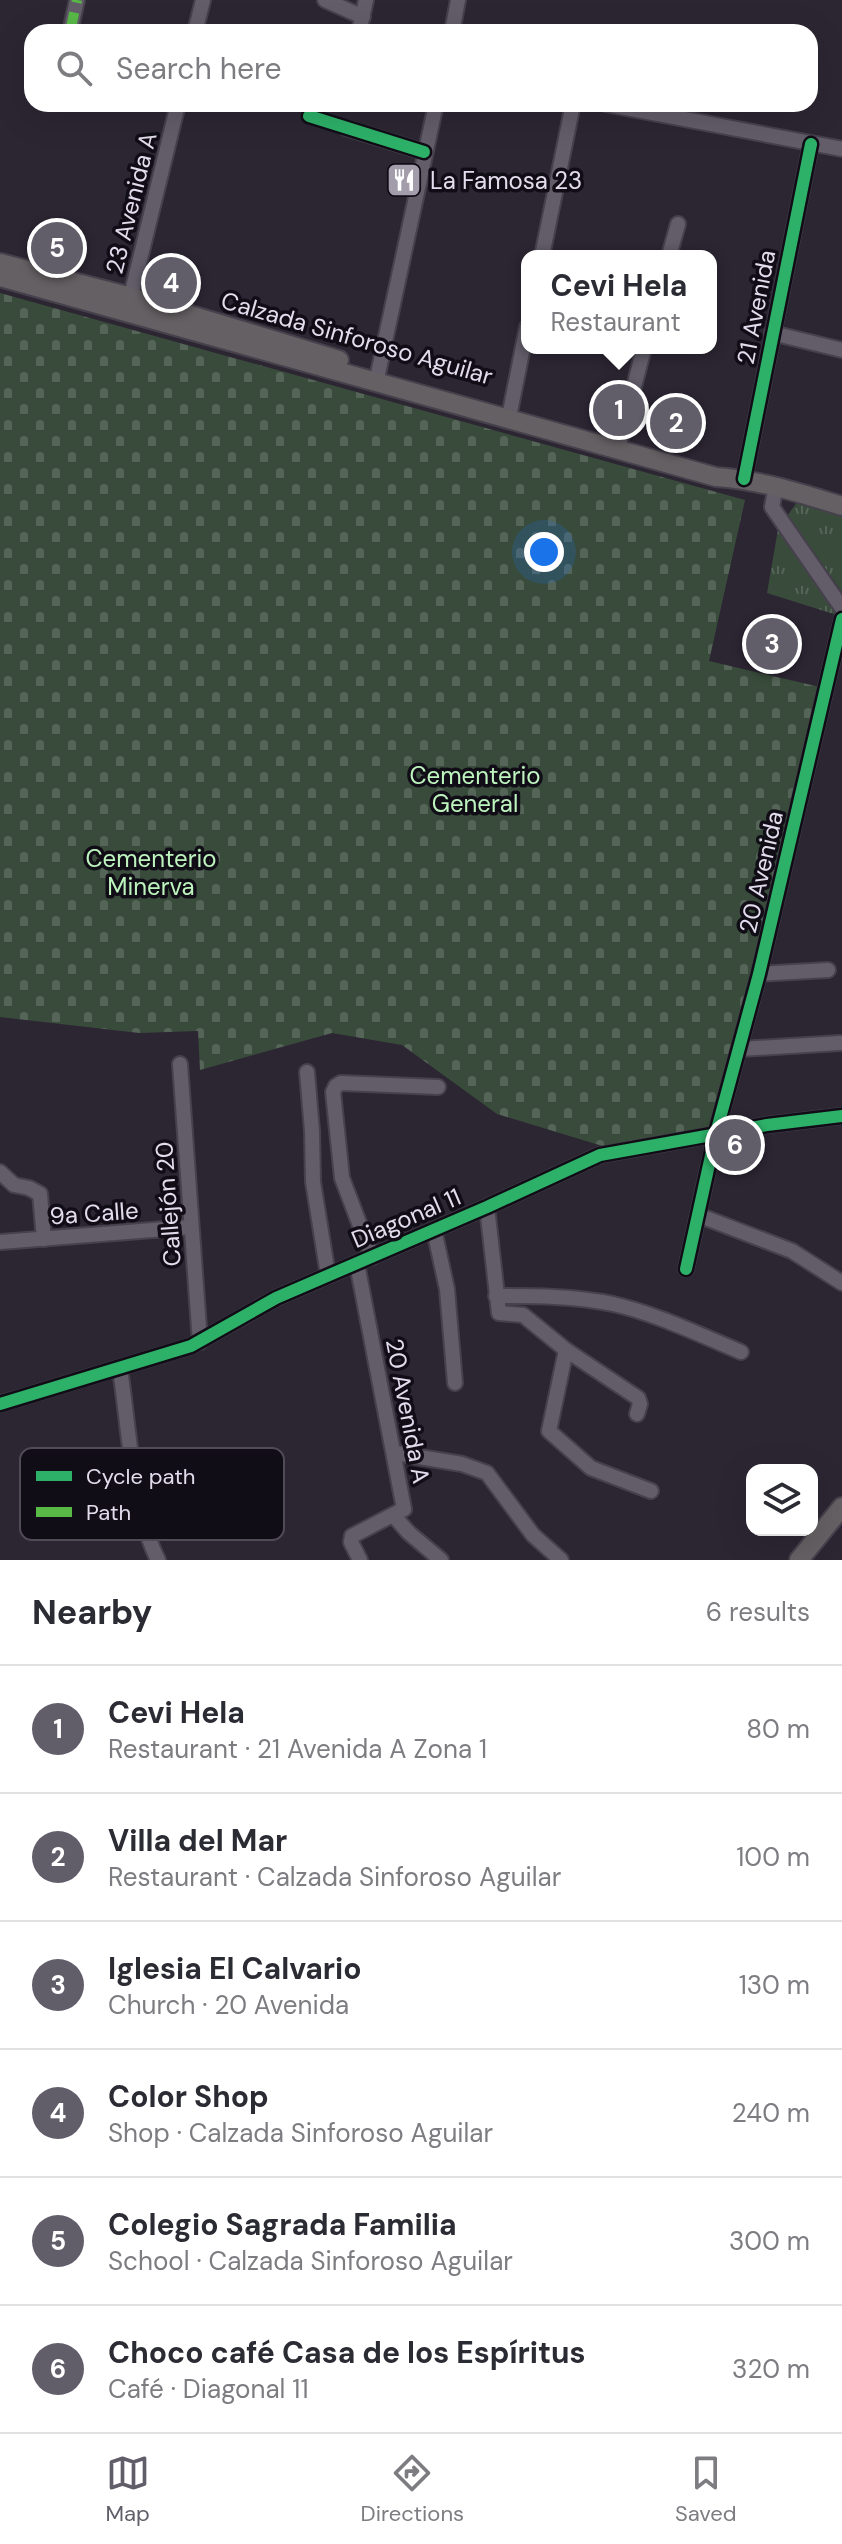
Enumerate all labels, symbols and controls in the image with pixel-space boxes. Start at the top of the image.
search box [24,24,818,112]
icon: search [52,46,96,90]
text: Search here [116,49,282,88]
street label: 23 Avenida A [98,129,164,277]
restaurant icon: La Famosa 23 [385,161,423,199]
place label: La Famosa 23 [430,165,582,196]
pin: 5 [31,218,83,278]
street label: 21 Avenida [730,247,782,367]
popup [521,250,717,354]
pin: 4 [145,253,197,313]
text: Cevi Hela [551,266,687,305]
street label: Calzada Sinforoso Aguilar [218,284,496,392]
text: Restaurant [551,305,681,339]
pin: 1 [593,380,645,440]
pin: 2 [650,393,702,453]
your location [524,532,564,572]
pin: 3 [746,614,798,674]
park label: Cementerio General [409,760,541,819]
street label: 20 Avenida [732,808,790,936]
park label: Cementerio Minerva [85,843,217,902]
pin: 6 [709,1115,761,1175]
street label: Callejón 20 [148,1141,188,1267]
street label: Diagonal 11 [347,1181,465,1255]
street label: 9a Calle [48,1194,140,1232]
street label: 20 Avenida A [379,1336,437,1486]
legend [20,1448,284,1540]
text: Cycle path [86,1462,196,1491]
map controls [746,1464,818,1536]
button: layers [746,1464,818,1536]
text: Path [86,1498,131,1527]
text: Nearby [32,1590,152,1635]
text: 6 results [706,1595,810,1629]
text: Cevi Hela [108,1693,245,1732]
text: 1 [53,1712,63,1746]
text: 80 m [746,1712,810,1746]
text: Restaurant · 21 Avenida A Zona 1 [108,1732,487,1766]
text: Villa del Mar [108,1821,287,1860]
text: 2 [50,1840,66,1874]
text: 100 m [736,1840,810,1874]
text: Restaurant · Calzada Sinforoso Aguilar [108,1860,561,1894]
text: Iglesia El Calvario [108,1949,362,1988]
text: 3 [50,1968,66,2002]
text: 130 m [739,1968,810,2002]
text: Church · 20 Avenida [108,1988,349,2022]
text: Color Shop [108,2077,269,2116]
text: 4 [50,2096,66,2130]
text: 240 m [732,2096,810,2130]
text: Shop · Calzada Sinforoso Aguilar [108,2116,493,2150]
text: Colegio Sagrada Familia [108,2205,457,2244]
text: 5 [50,2224,66,2258]
text: 300 m [729,2224,810,2258]
text: School · Calzada Sinforoso Aguilar [108,2244,513,2278]
text: Choco café Casa de los Espíritus [108,2333,585,2372]
text: 6 [50,2352,66,2386]
text: 320 m [732,2352,810,2386]
text: Café · Diagonal 11 [108,2372,309,2406]
tab: Map [105,2451,150,2528]
tab: Directions [361,2451,464,2528]
tab: Saved [675,2451,737,2528]

